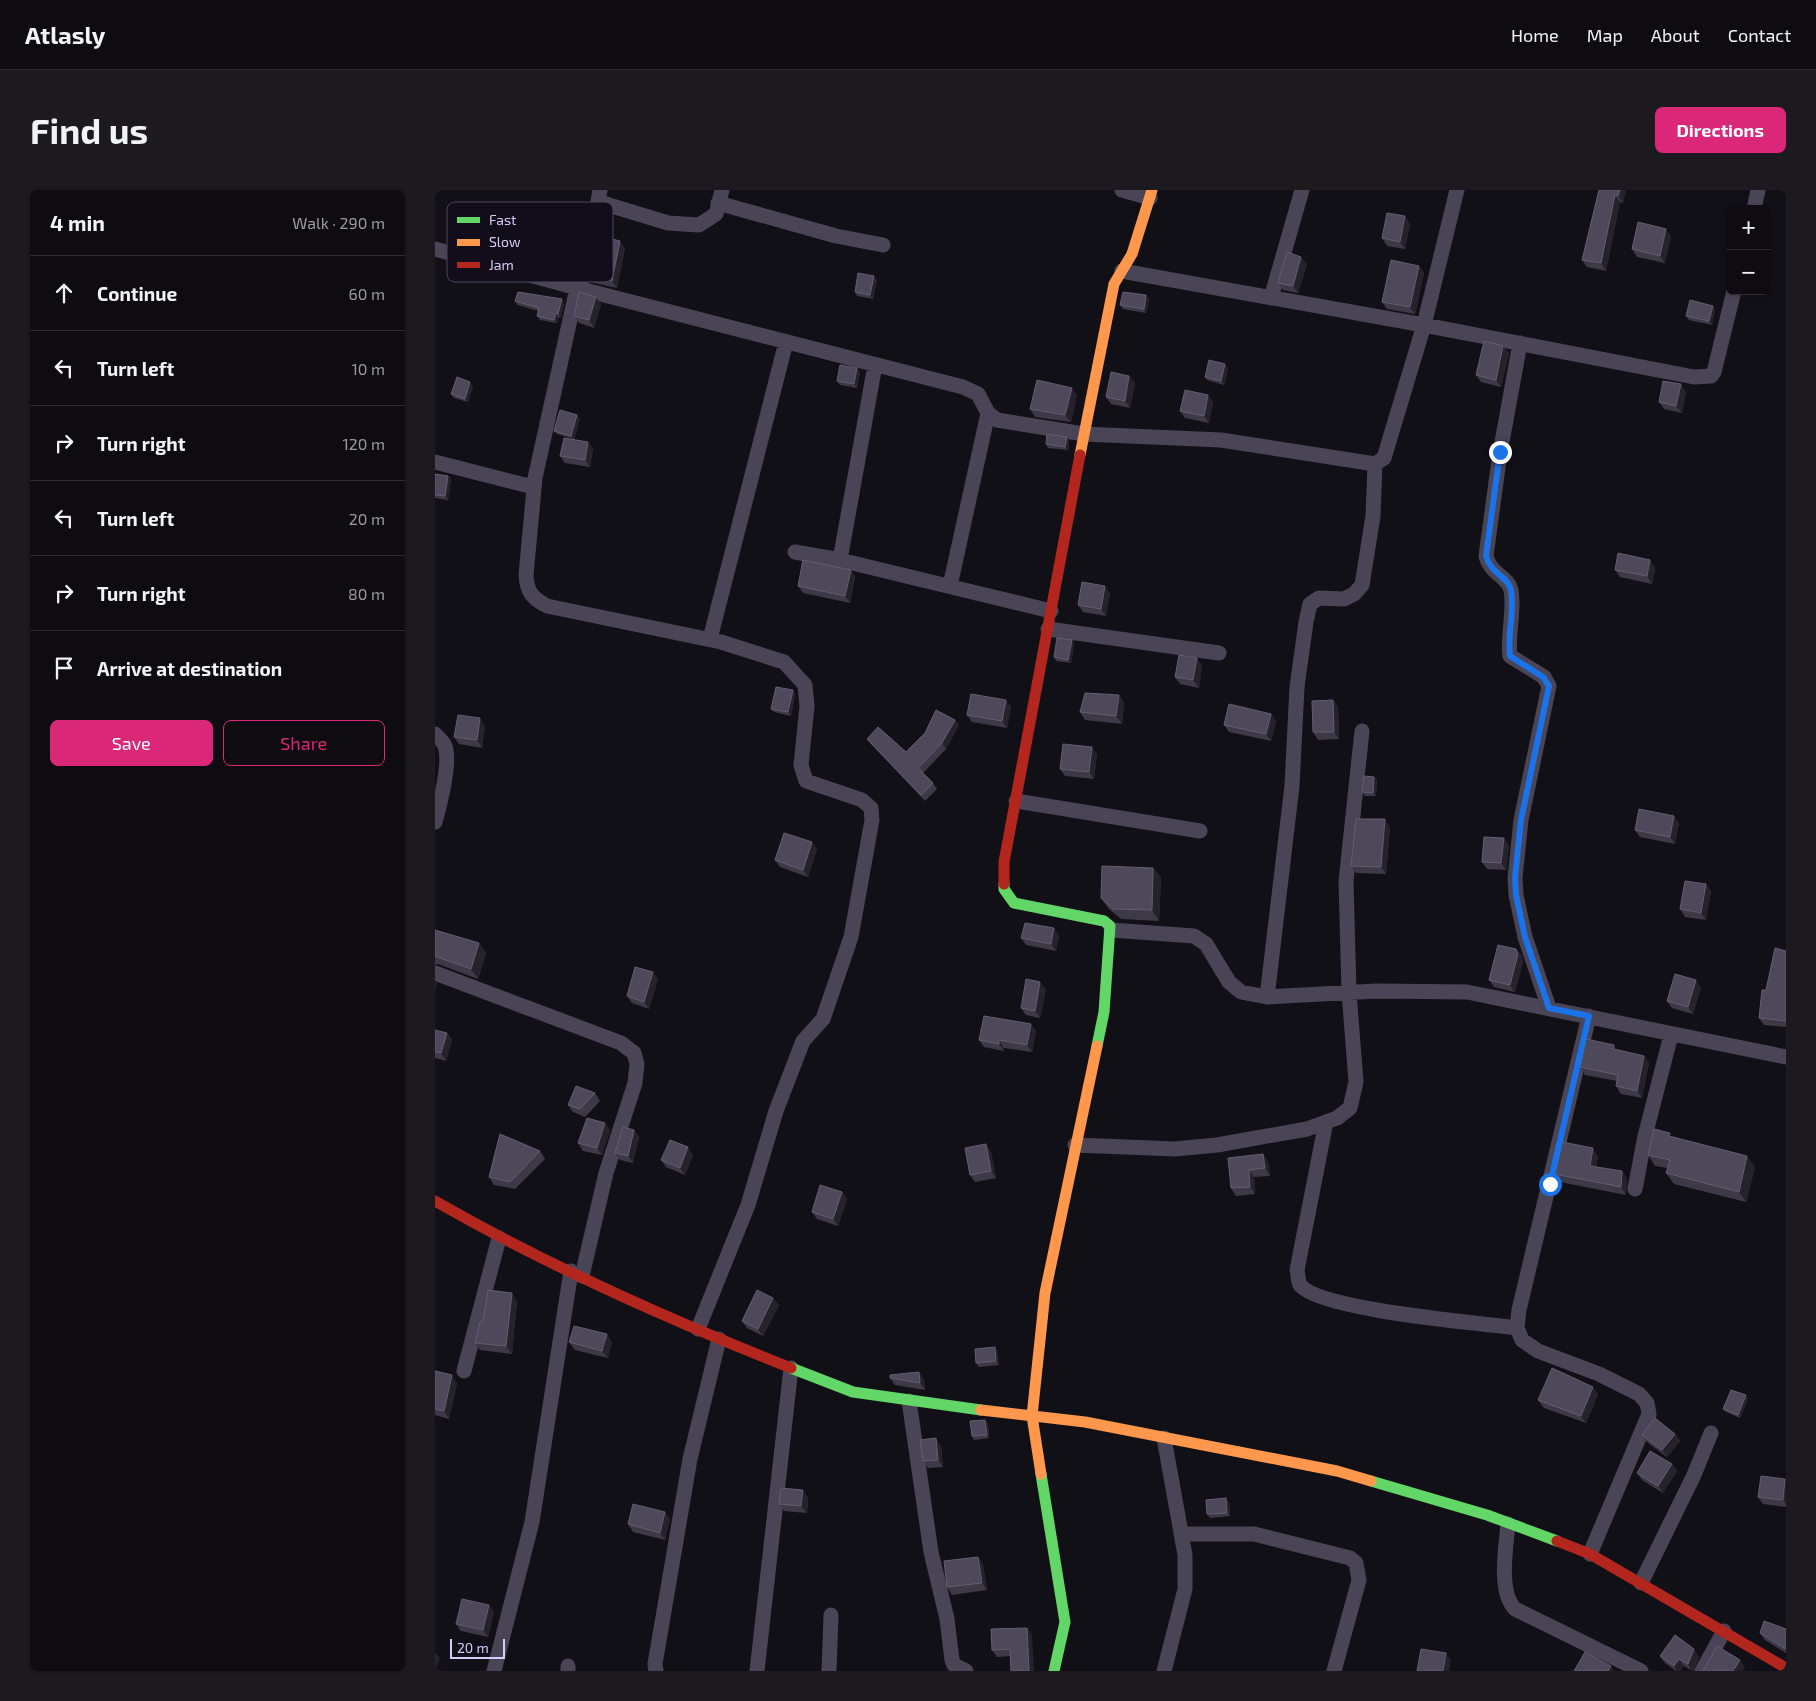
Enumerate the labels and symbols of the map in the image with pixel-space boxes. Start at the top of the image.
legend [447,202,613,282]
text: Fast [489,211,516,228]
text: Slow [489,233,521,250]
text: Jam [489,256,514,273]
route end [1489,441,1512,464]
route start [1539,1173,1562,1196]
scale bar [450,1636,505,1659]

